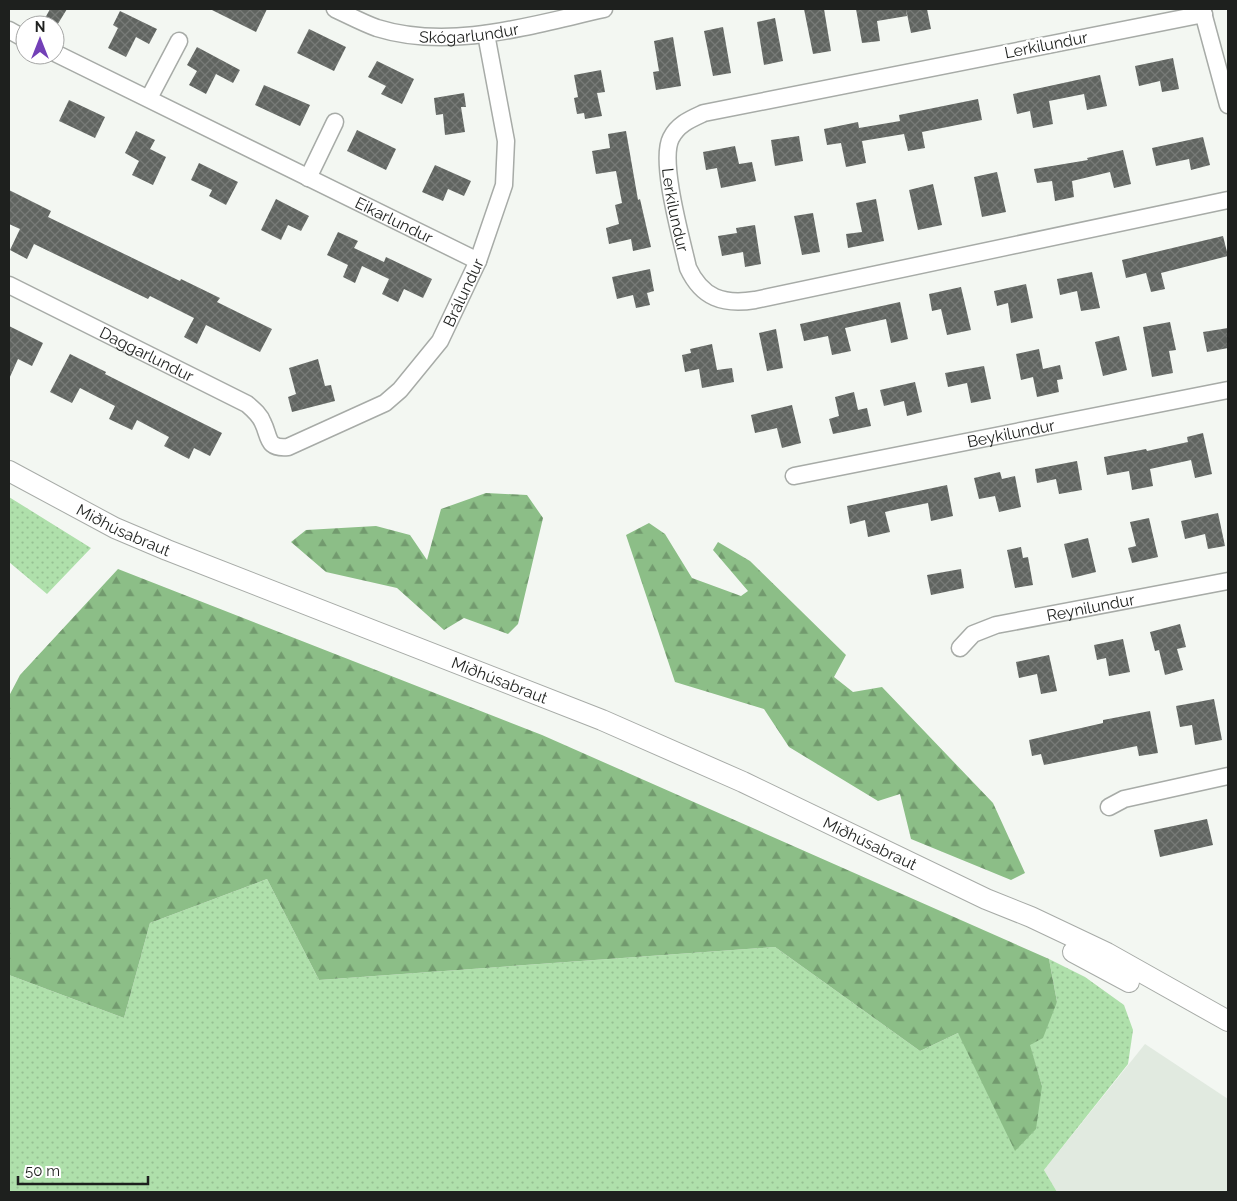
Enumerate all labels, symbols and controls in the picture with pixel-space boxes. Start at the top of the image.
north arrow [15,15,65,65]
text: N [35,19,45,35]
street label: Skógarlundur [418,19,521,47]
street label: Lerkilundur [1003,28,1090,62]
street label: Lerkilundur [658,167,693,254]
street label: Eikarlundur [352,193,437,247]
street label: Brálundur [439,255,487,330]
street label: Daggarlundur [97,322,197,385]
street label: Beykilundur [965,415,1057,451]
street label: Miðhúsabraut [73,500,174,560]
street label: Reynilundur [1045,589,1136,625]
street label: Miðhúsabraut [449,653,551,708]
street label: Miðhúsabraut [820,813,921,874]
scale bar [18,1154,148,1186]
text: 50 m [25,1162,60,1180]

